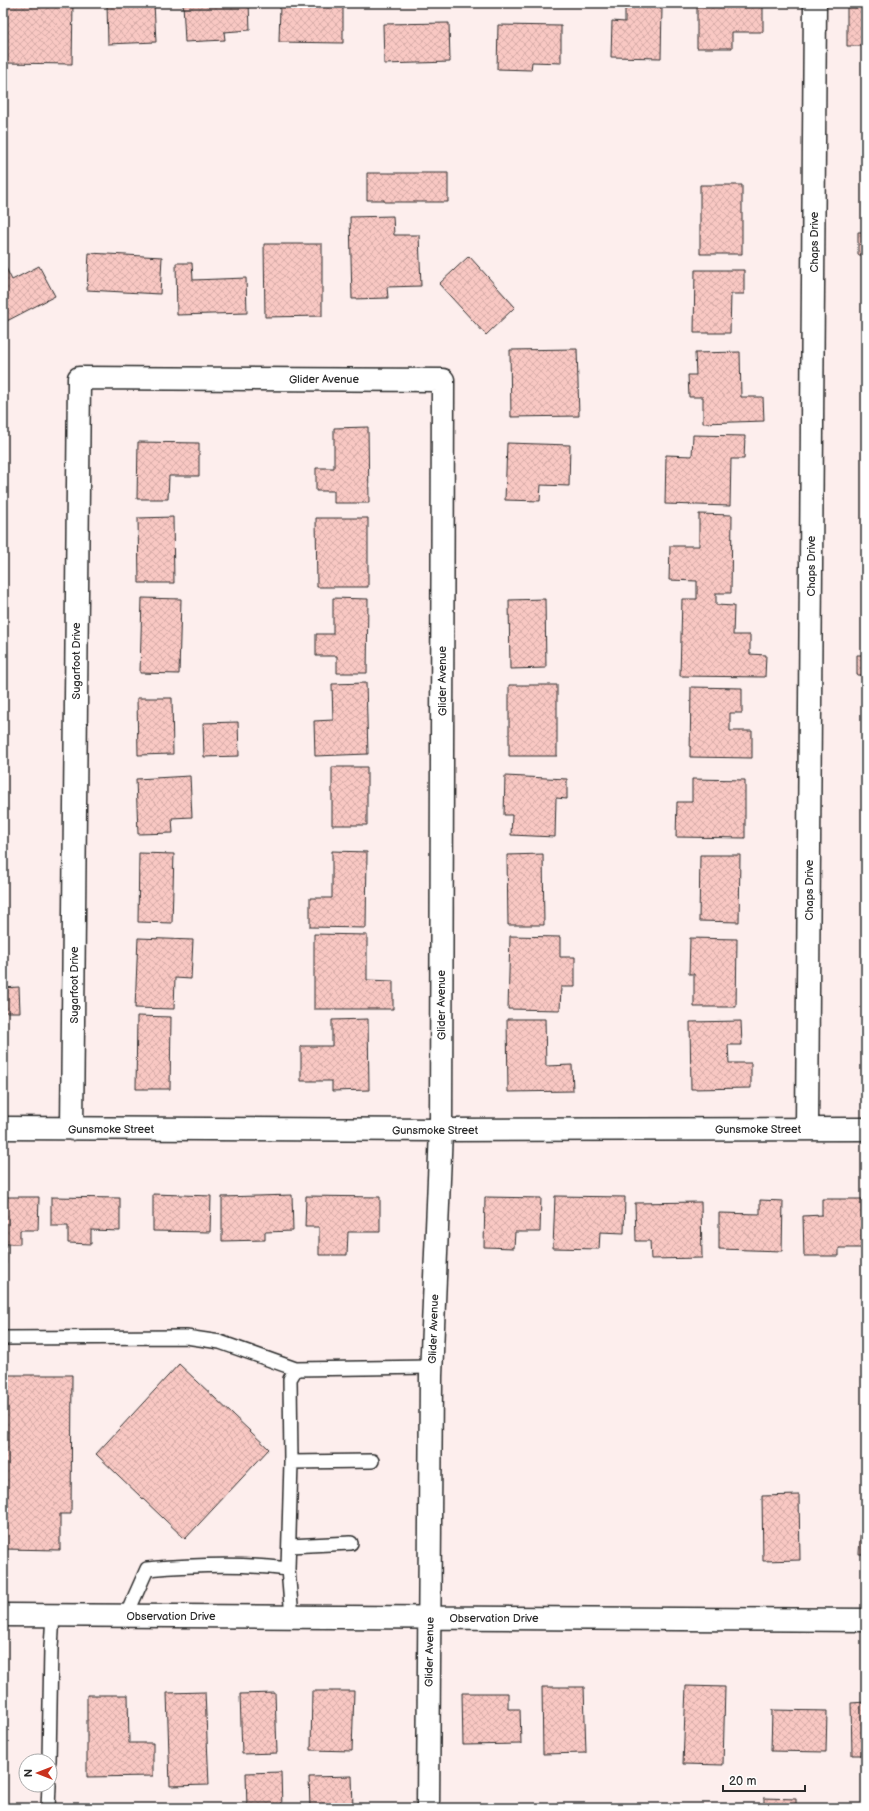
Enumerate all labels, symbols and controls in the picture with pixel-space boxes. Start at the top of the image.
street label: Chaps Drive [808,211,821,272]
street label: Glider Avenue [289,373,359,386]
street label: Chaps Drive [805,535,818,596]
street label: Sugarfoot Drive [70,622,83,699]
street label: Glider Avenue [436,646,449,716]
street label: Chaps Drive [803,859,816,920]
street label: Sugarfoot Drive [68,946,81,1023]
street label: Glider Avenue [435,970,448,1040]
street label: Gunsmoke Street [68,1123,155,1136]
street label: Gunsmoke Street [715,1123,802,1136]
street label: Gunsmoke Street [392,1124,479,1137]
street label: Glider Avenue [426,1293,441,1364]
street label: Observation Drive [126,1610,216,1623]
street label: Observation Drive [449,1612,539,1625]
street label: Glider Avenue [422,1616,437,1687]
north arrow [18,1753,58,1793]
scale bar [723,1767,805,1793]
text: N [22,1769,35,1777]
text: 20 m [729,1774,756,1789]

